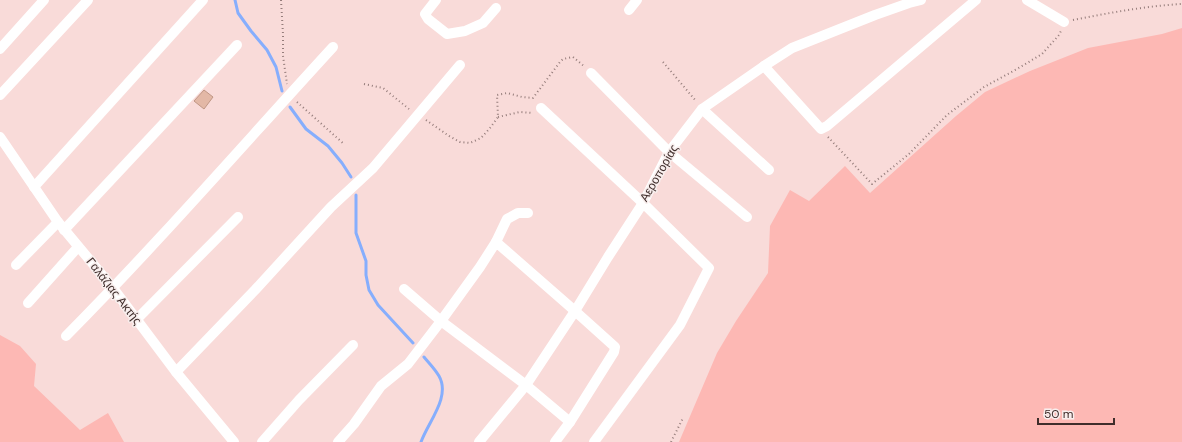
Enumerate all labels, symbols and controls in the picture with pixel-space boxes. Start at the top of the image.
street label: Αεροπορίας [636,141,682,204]
street label: Γαλάζιας Ακτής [83,254,145,328]
scale bar [1038,400,1114,426]
text: 50 m [1044,406,1073,422]

